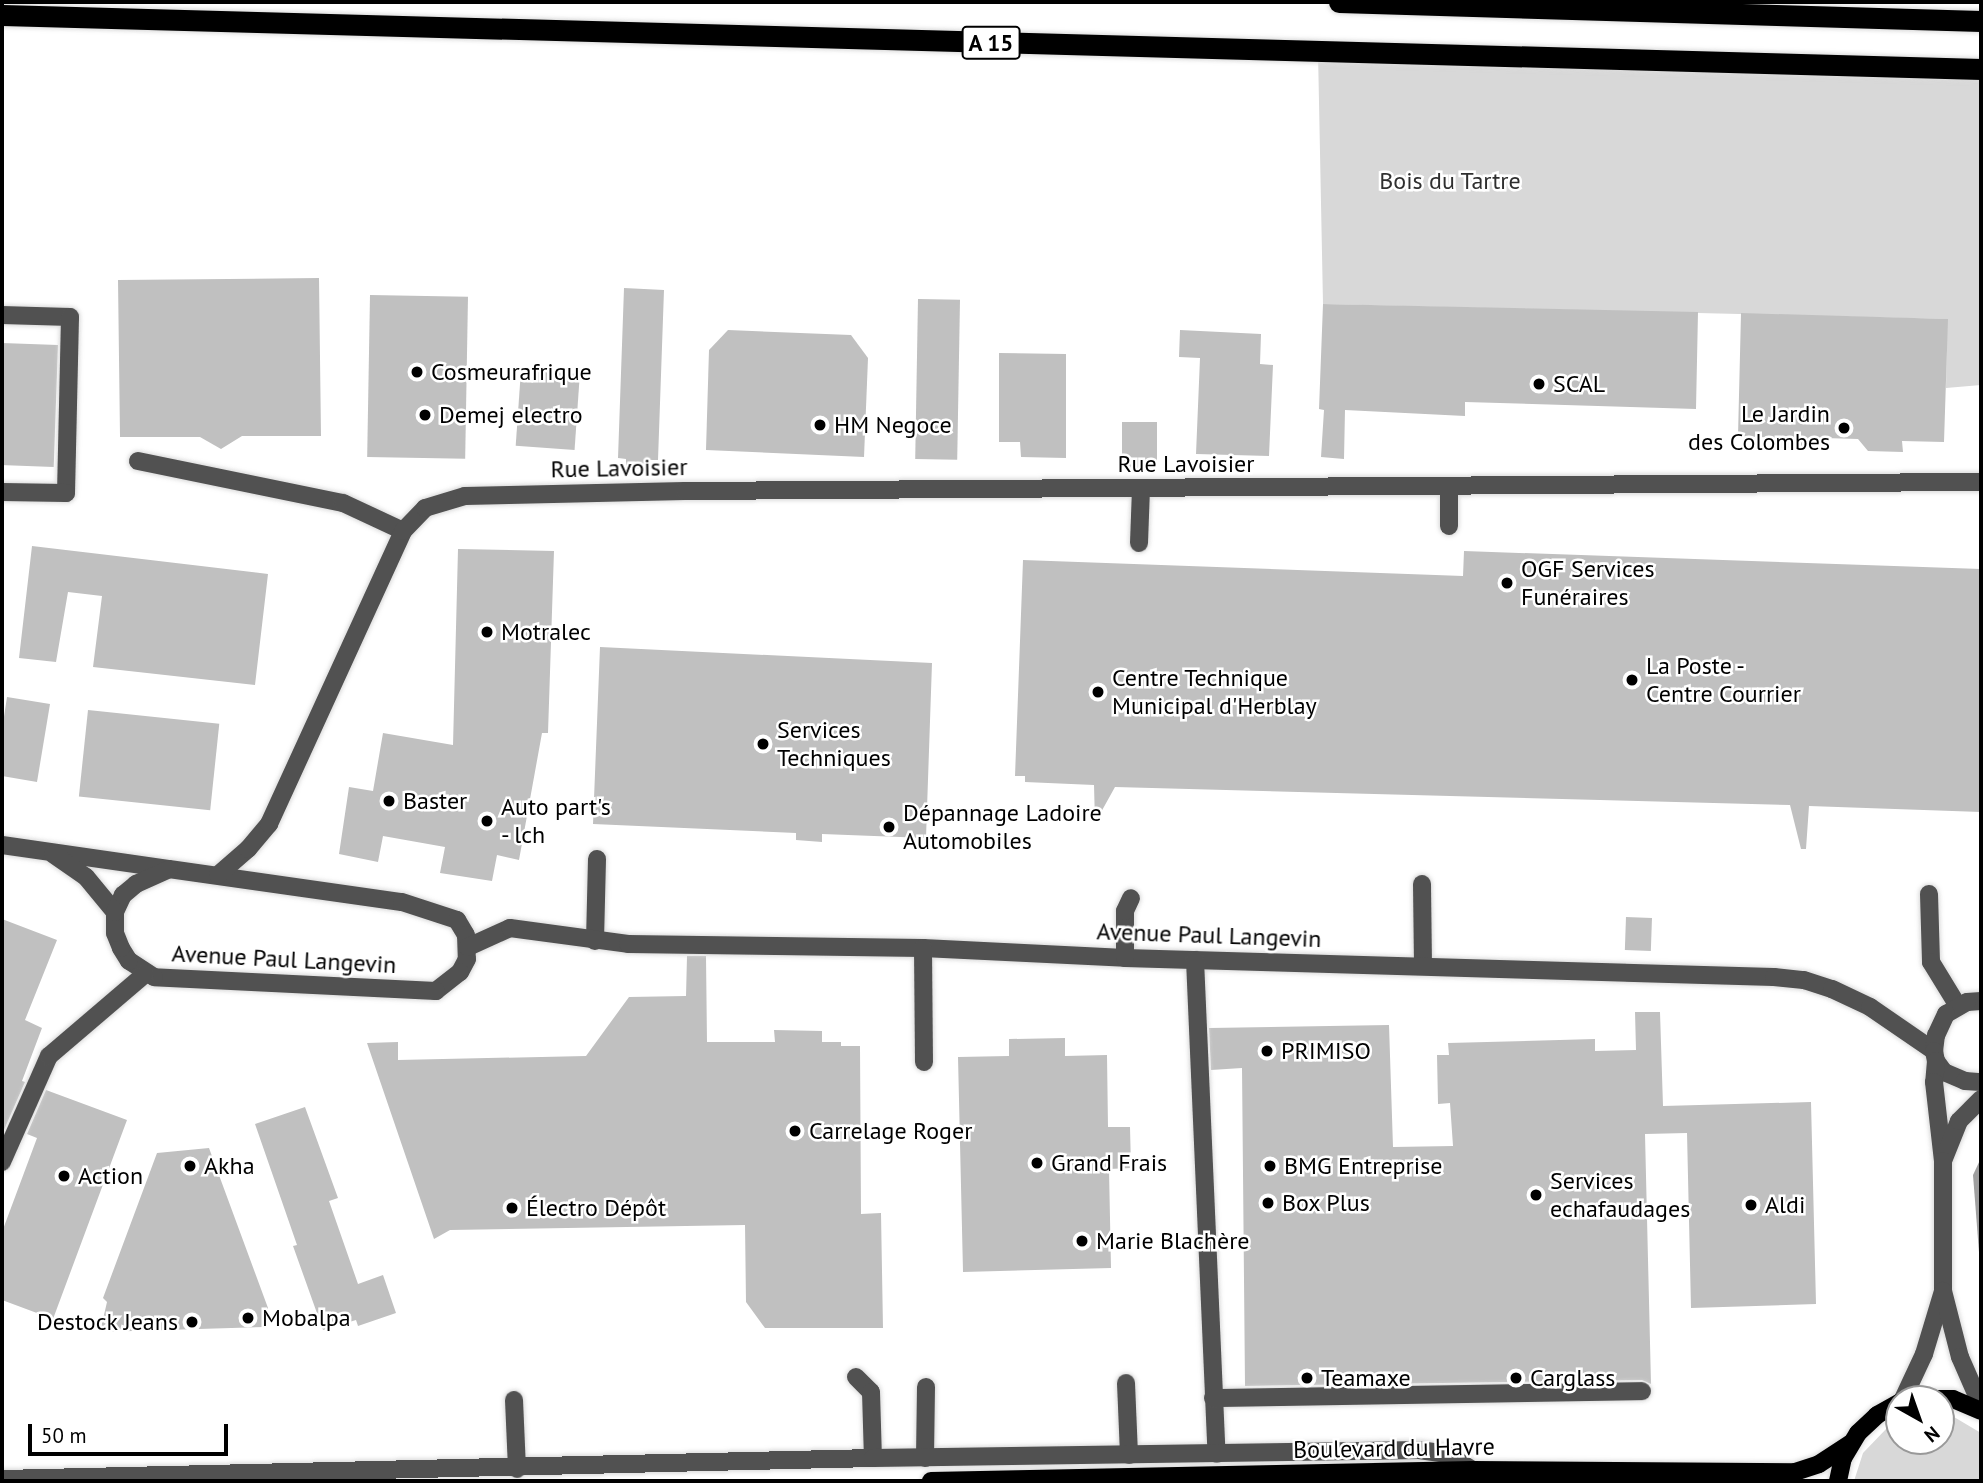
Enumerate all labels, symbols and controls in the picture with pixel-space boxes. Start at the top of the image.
road number: A 15 [960,24,1023,62]
park label: Bois du Tartre [1379,167,1521,195]
place label: Cosmeurafrique [431,358,592,386]
marker: Cosmeurafrique [409,364,425,380]
place label: SCAL [1553,370,1605,398]
marker: SCAL [1531,376,1547,392]
place label: Le Jardin des Colombes [1688,400,1830,456]
place label: Demej electro [439,401,582,429]
marker: Demej electro [417,407,433,423]
place label: HM Negoce [834,411,952,439]
marker: HM Negoce [812,417,828,433]
marker: Le Jardin des Colombes [1836,420,1852,436]
street label: Rue Lavoisier [1118,450,1254,478]
street label: Rue Lavoisier [550,452,688,484]
place label: OGF Services Funéraires [1521,555,1655,611]
marker: OGF Services Funéraires [1499,575,1515,591]
place label: Motralec [501,618,591,646]
marker: Motralec [479,624,495,640]
place label: La Poste - Centre Courrier [1646,652,1801,708]
place label: Centre Technique Municipal d'Herblay [1112,664,1317,720]
marker: La Poste - Centre Courrier [1624,672,1640,688]
marker: Centre Technique Municipal d'Herblay [1090,684,1106,700]
place label: Services Techniques [777,716,891,772]
marker: Services Techniques [755,736,771,752]
place label: Baster [403,787,467,815]
marker: Baster [381,793,397,809]
place label: Auto part's - lch [501,793,611,849]
place label: Dépannage Ladoire Automobiles [903,799,1102,855]
marker: Auto part's - lch [479,813,495,829]
marker: Dépannage Ladoire Automobiles [881,819,897,835]
street label: Avenue Paul Langevin [1096,917,1322,953]
street label: Avenue Paul Langevin [171,939,397,979]
place label: PRIMISO [1281,1037,1371,1065]
marker: PRIMISO [1259,1043,1275,1059]
place label: Carrelage Roger [809,1117,972,1145]
marker: Carrelage Roger [787,1123,803,1139]
place label: Grand Frais [1051,1149,1167,1177]
place label: Akha [204,1152,255,1180]
place label: BMG Entreprise [1284,1152,1442,1180]
marker: Grand Frais [1029,1155,1045,1171]
marker: Akha [182,1158,198,1174]
marker: BMG Entreprise [1262,1158,1278,1174]
place label: Action [78,1162,143,1190]
place label: Services echafaudages [1550,1167,1690,1223]
marker: Action [56,1168,72,1184]
marker: Services echafaudages [1528,1187,1544,1203]
place label: Box Plus [1282,1189,1371,1217]
place label: Aldi [1765,1191,1805,1219]
place label: Électro Dépôt [526,1194,666,1222]
marker: Box Plus [1260,1195,1276,1211]
marker: Aldi [1743,1197,1759,1213]
marker: Électro Dépôt [504,1200,520,1216]
place label: Marie Blachère [1096,1227,1250,1255]
marker: Marie Blachère [1074,1233,1090,1249]
place label: Mobalpa [262,1304,351,1332]
place label: Destock Jeans [36,1308,178,1336]
marker: Mobalpa [240,1310,256,1326]
marker: Destock Jeans [184,1314,200,1330]
place label: Teamaxe [1321,1364,1411,1392]
place label: Carglass [1530,1364,1615,1392]
marker: Teamaxe [1299,1370,1315,1386]
marker: Carglass [1508,1370,1524,1386]
north arrow [1885,1385,1955,1455]
scale bar [32,1410,231,1454]
text: N [1920,1421,1945,1448]
text: 50 m [41,1422,87,1449]
street label: Boulevard du Havre [1293,1432,1495,1464]

